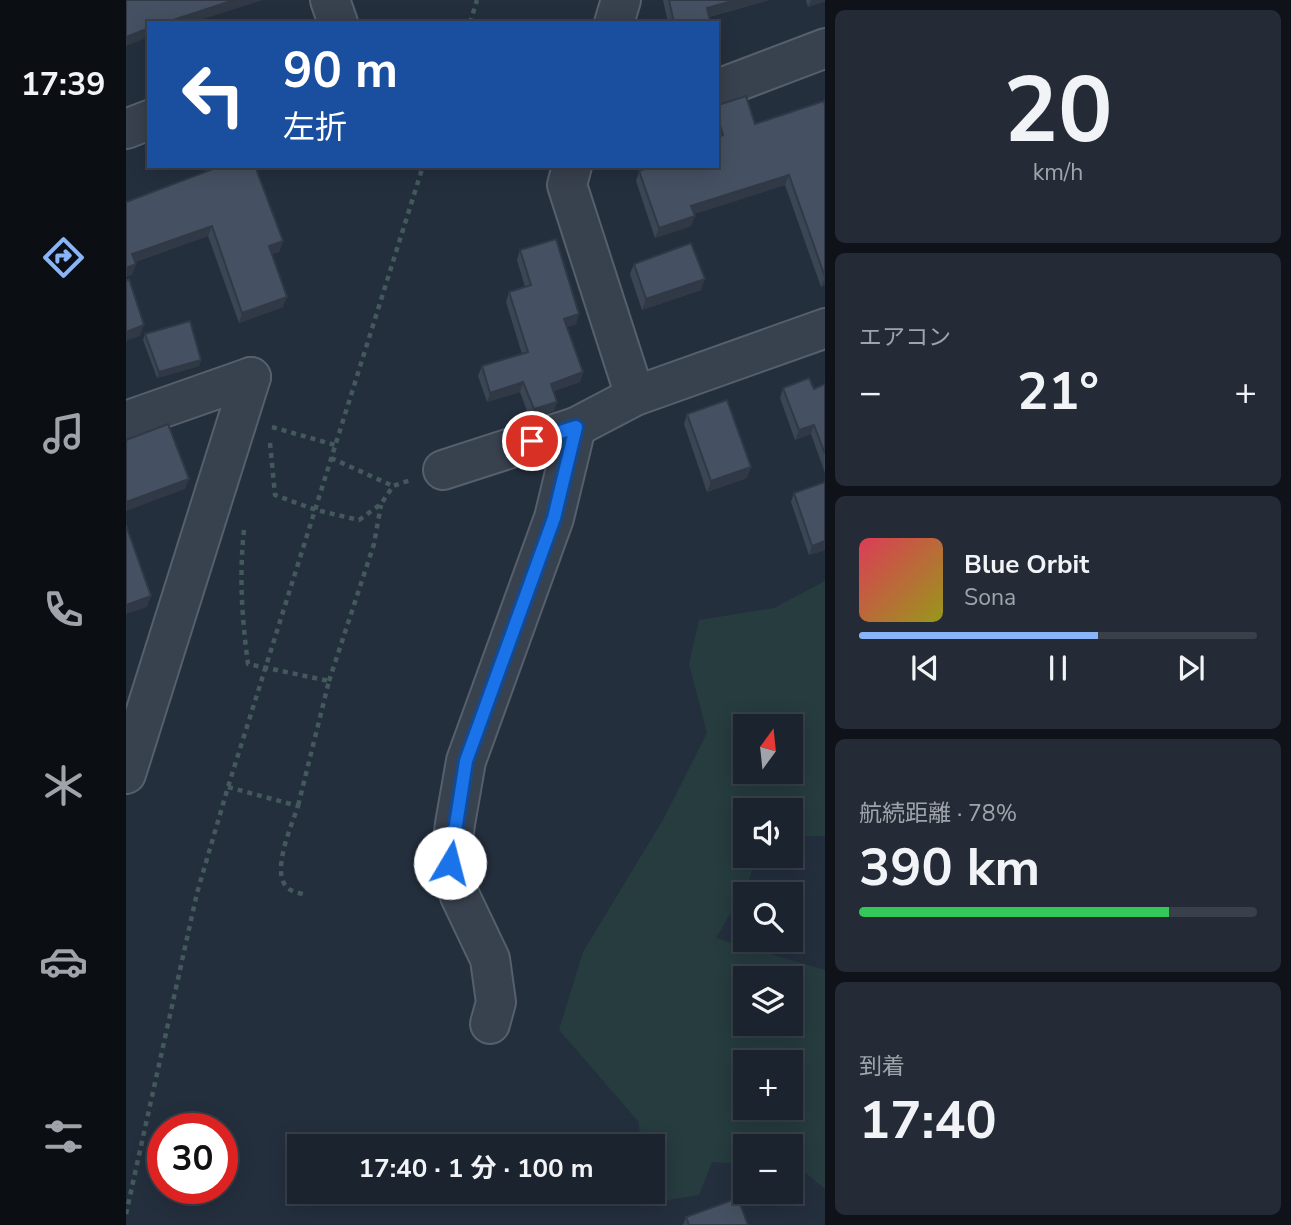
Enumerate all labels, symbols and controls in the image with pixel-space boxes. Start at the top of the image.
text: 90 m [283,37,398,104]
icon: left [168,49,259,140]
text: 20 [1003,49,1113,173]
text: 17:39 [21,63,105,106]
text: 左折 [283,106,347,149]
text: km/h [1033,157,1083,188]
icon: directions [39,233,88,282]
text: エアコン [859,322,951,353]
text: 21° [1017,356,1099,427]
text: − [859,367,882,418]
text: + [1234,367,1257,418]
icon: music [39,409,88,458]
pin [502,411,562,471]
icon: arrive [513,422,551,460]
text: Blue Orbit [964,547,1089,582]
text: Sona [964,582,1016,613]
icon: phone [39,585,88,634]
icon: previous [906,649,944,687]
icon: pause [1039,649,1077,687]
icon: next [1172,649,1210,687]
north arrow [733,714,803,784]
map controls [733,714,803,1204]
icon: climate [39,761,88,810]
button: sound [733,798,803,868]
text: 航続距離 · 78% [859,798,1017,829]
position arrow [413,826,487,900]
text: 390 km [859,832,1040,903]
button: search [733,882,803,952]
icon: car [39,937,88,986]
button: layers [733,966,803,1036]
button: + [733,1050,803,1120]
text: 到着 [859,1051,905,1082]
text: 17:40 [859,1085,997,1156]
icon: filters [39,1112,88,1161]
speed limit sign: 30 [147,1113,238,1204]
button: − [733,1134,803,1204]
text: 17:40 · 1 分 · 100 m [358,1151,594,1186]

